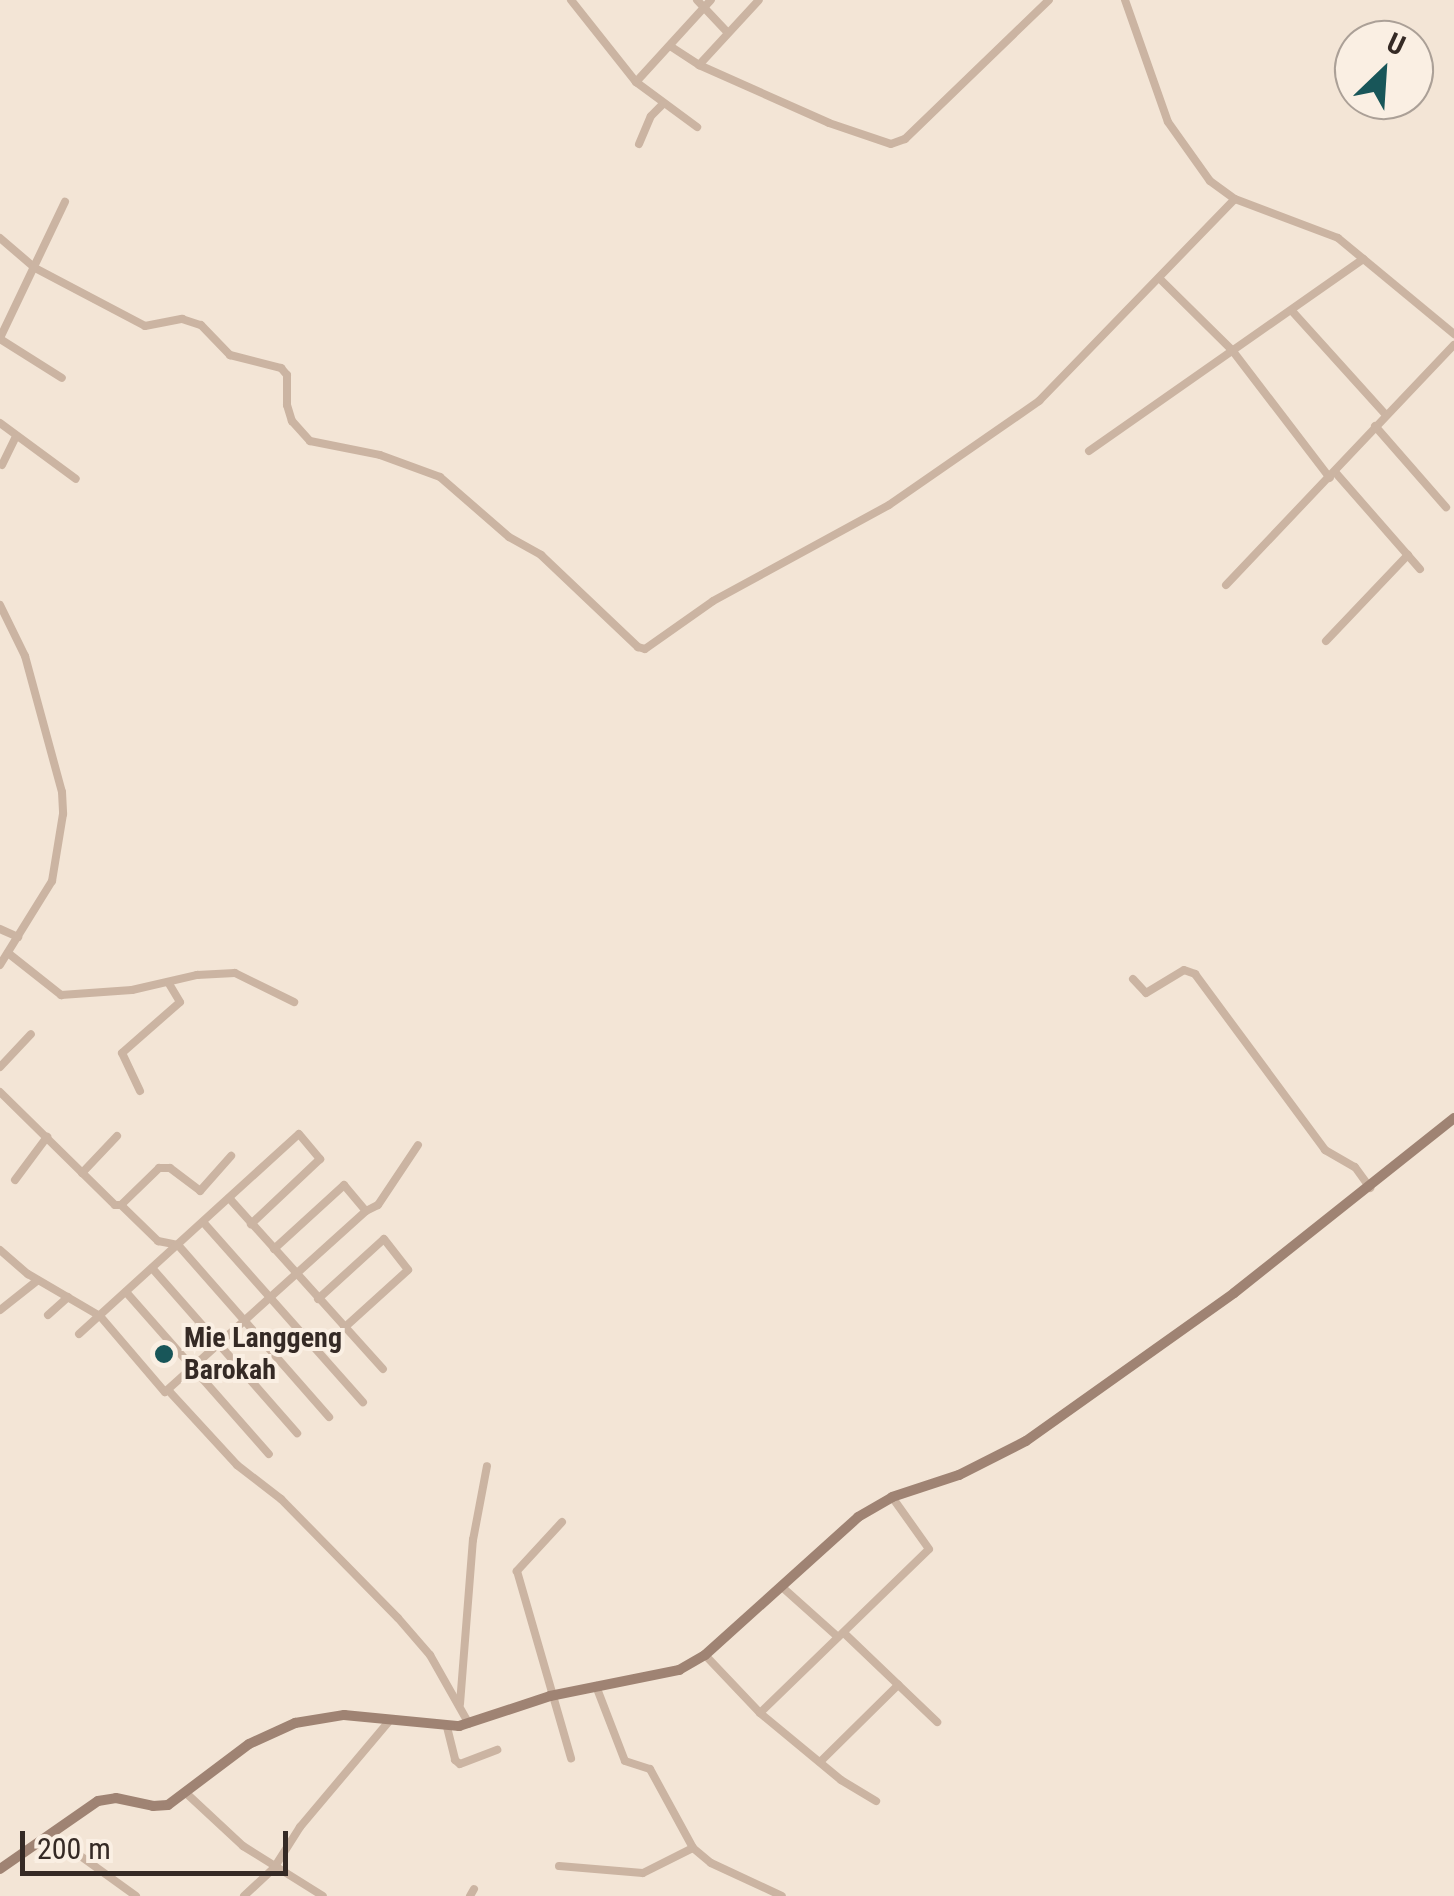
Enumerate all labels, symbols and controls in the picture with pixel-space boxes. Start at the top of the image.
north arrow [1334,20,1434,120]
text: U [1382,26,1410,62]
place label: Mie Langgeng Barokah [184,1321,342,1387]
marker: Mie Langgeng Barokah [153,1343,175,1365]
scale bar [25,1811,292,1873]
text: 200 m [37,1831,111,1866]

